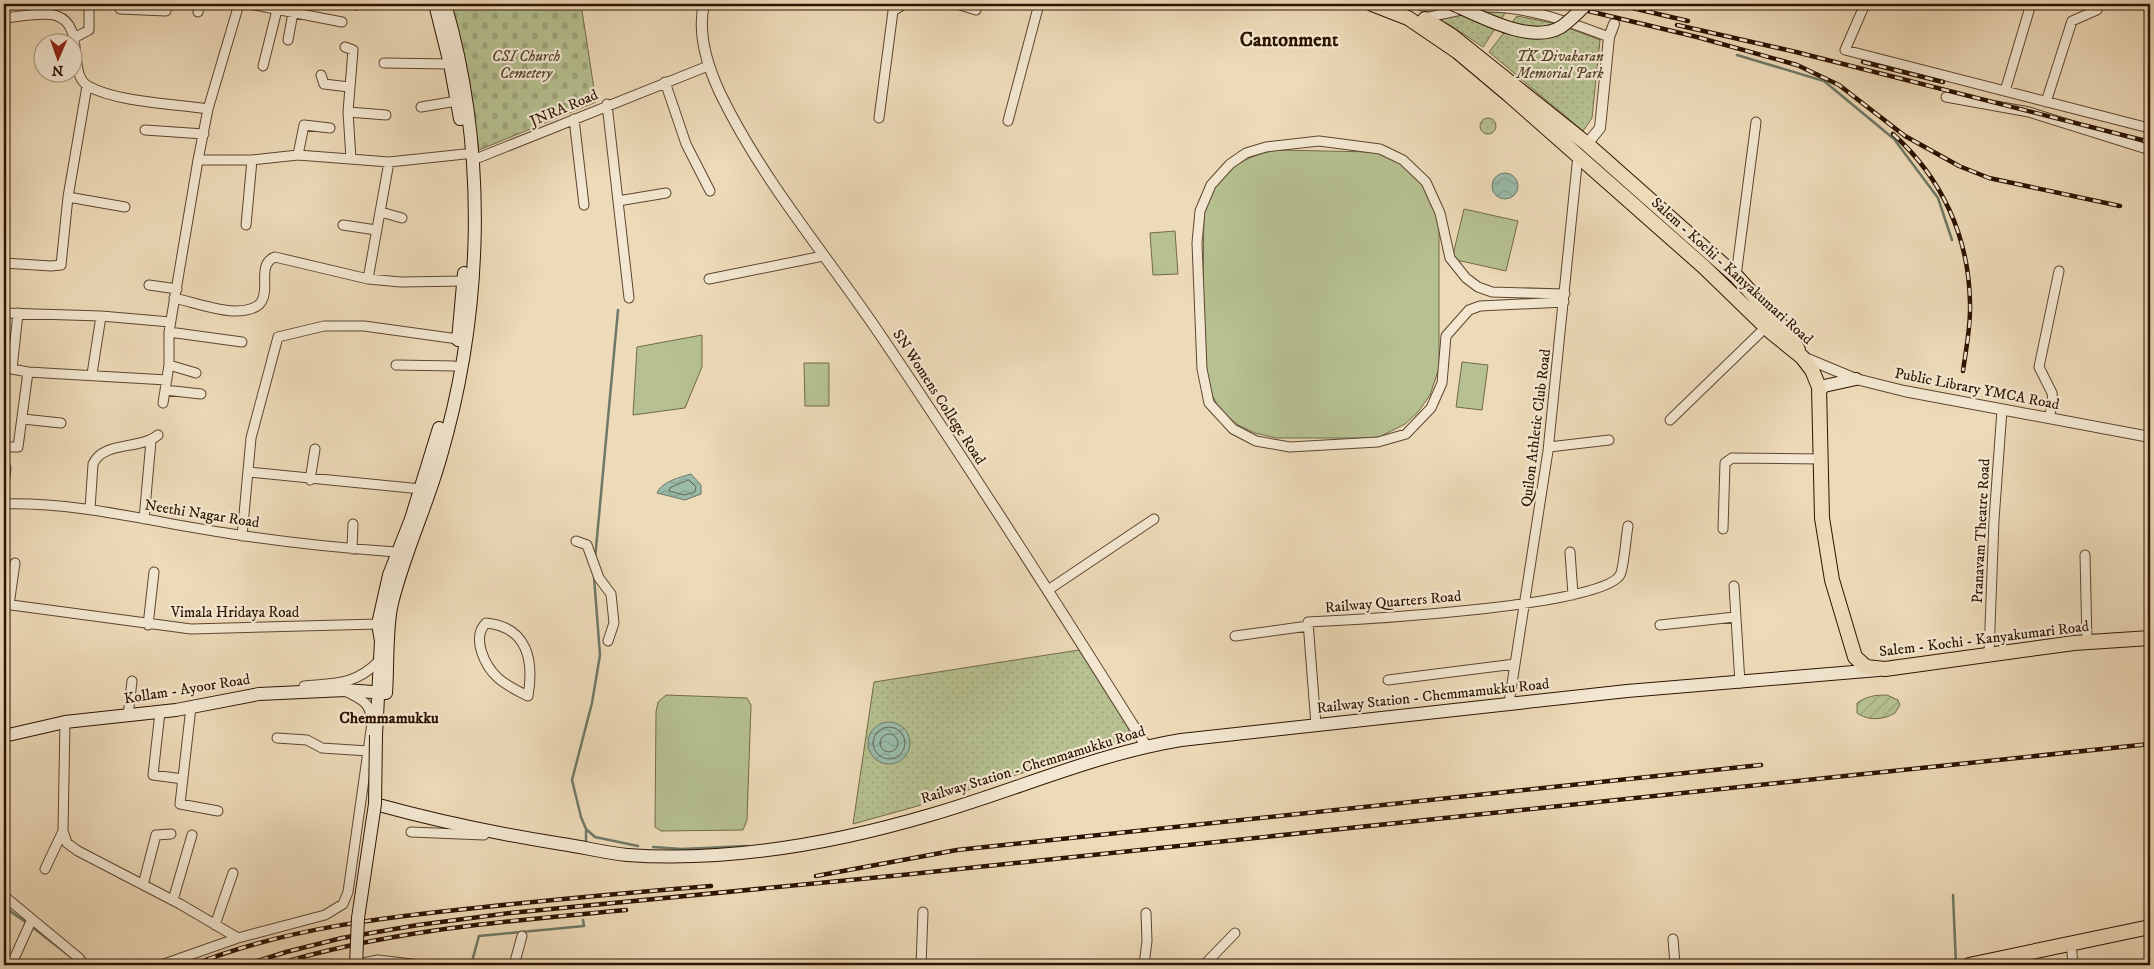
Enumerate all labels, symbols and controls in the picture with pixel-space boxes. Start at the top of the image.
district label: Cantonment [1240,28,1339,53]
north arrow [32,32,82,82]
park label: CSI Church Cemetery [492,47,560,83]
park label: TK Divakaran Memorial Park [1515,47,1604,83]
text: N [51,61,64,79]
street label: JNRA Road [525,85,601,132]
street label: Salem - Kochi - Kanyakumari Road [1647,193,1817,349]
street label: SN Womens College Road [888,326,990,469]
street label: Quilon Athletic Club Road [1517,347,1555,508]
street label: Public Library YMCA Road [1893,364,2061,414]
street label: Pranavam Theatre Road [1968,458,1994,604]
street label: Neethi Nagar Road [143,496,261,533]
street label: Railway Quarters Road [1324,587,1463,617]
street label: Vimala Hridaya Road [170,603,300,622]
street label: Salem - Kochi - Kanyakumari Road [1878,617,2090,661]
street label: Kollam - Ayoor Road [123,670,252,708]
street label: Railway Station - Chemmamukku Road [1316,674,1551,718]
district label: Chemmamukku [339,708,439,728]
street label: Railway Station - Chemmamukku Road [918,722,1148,808]

